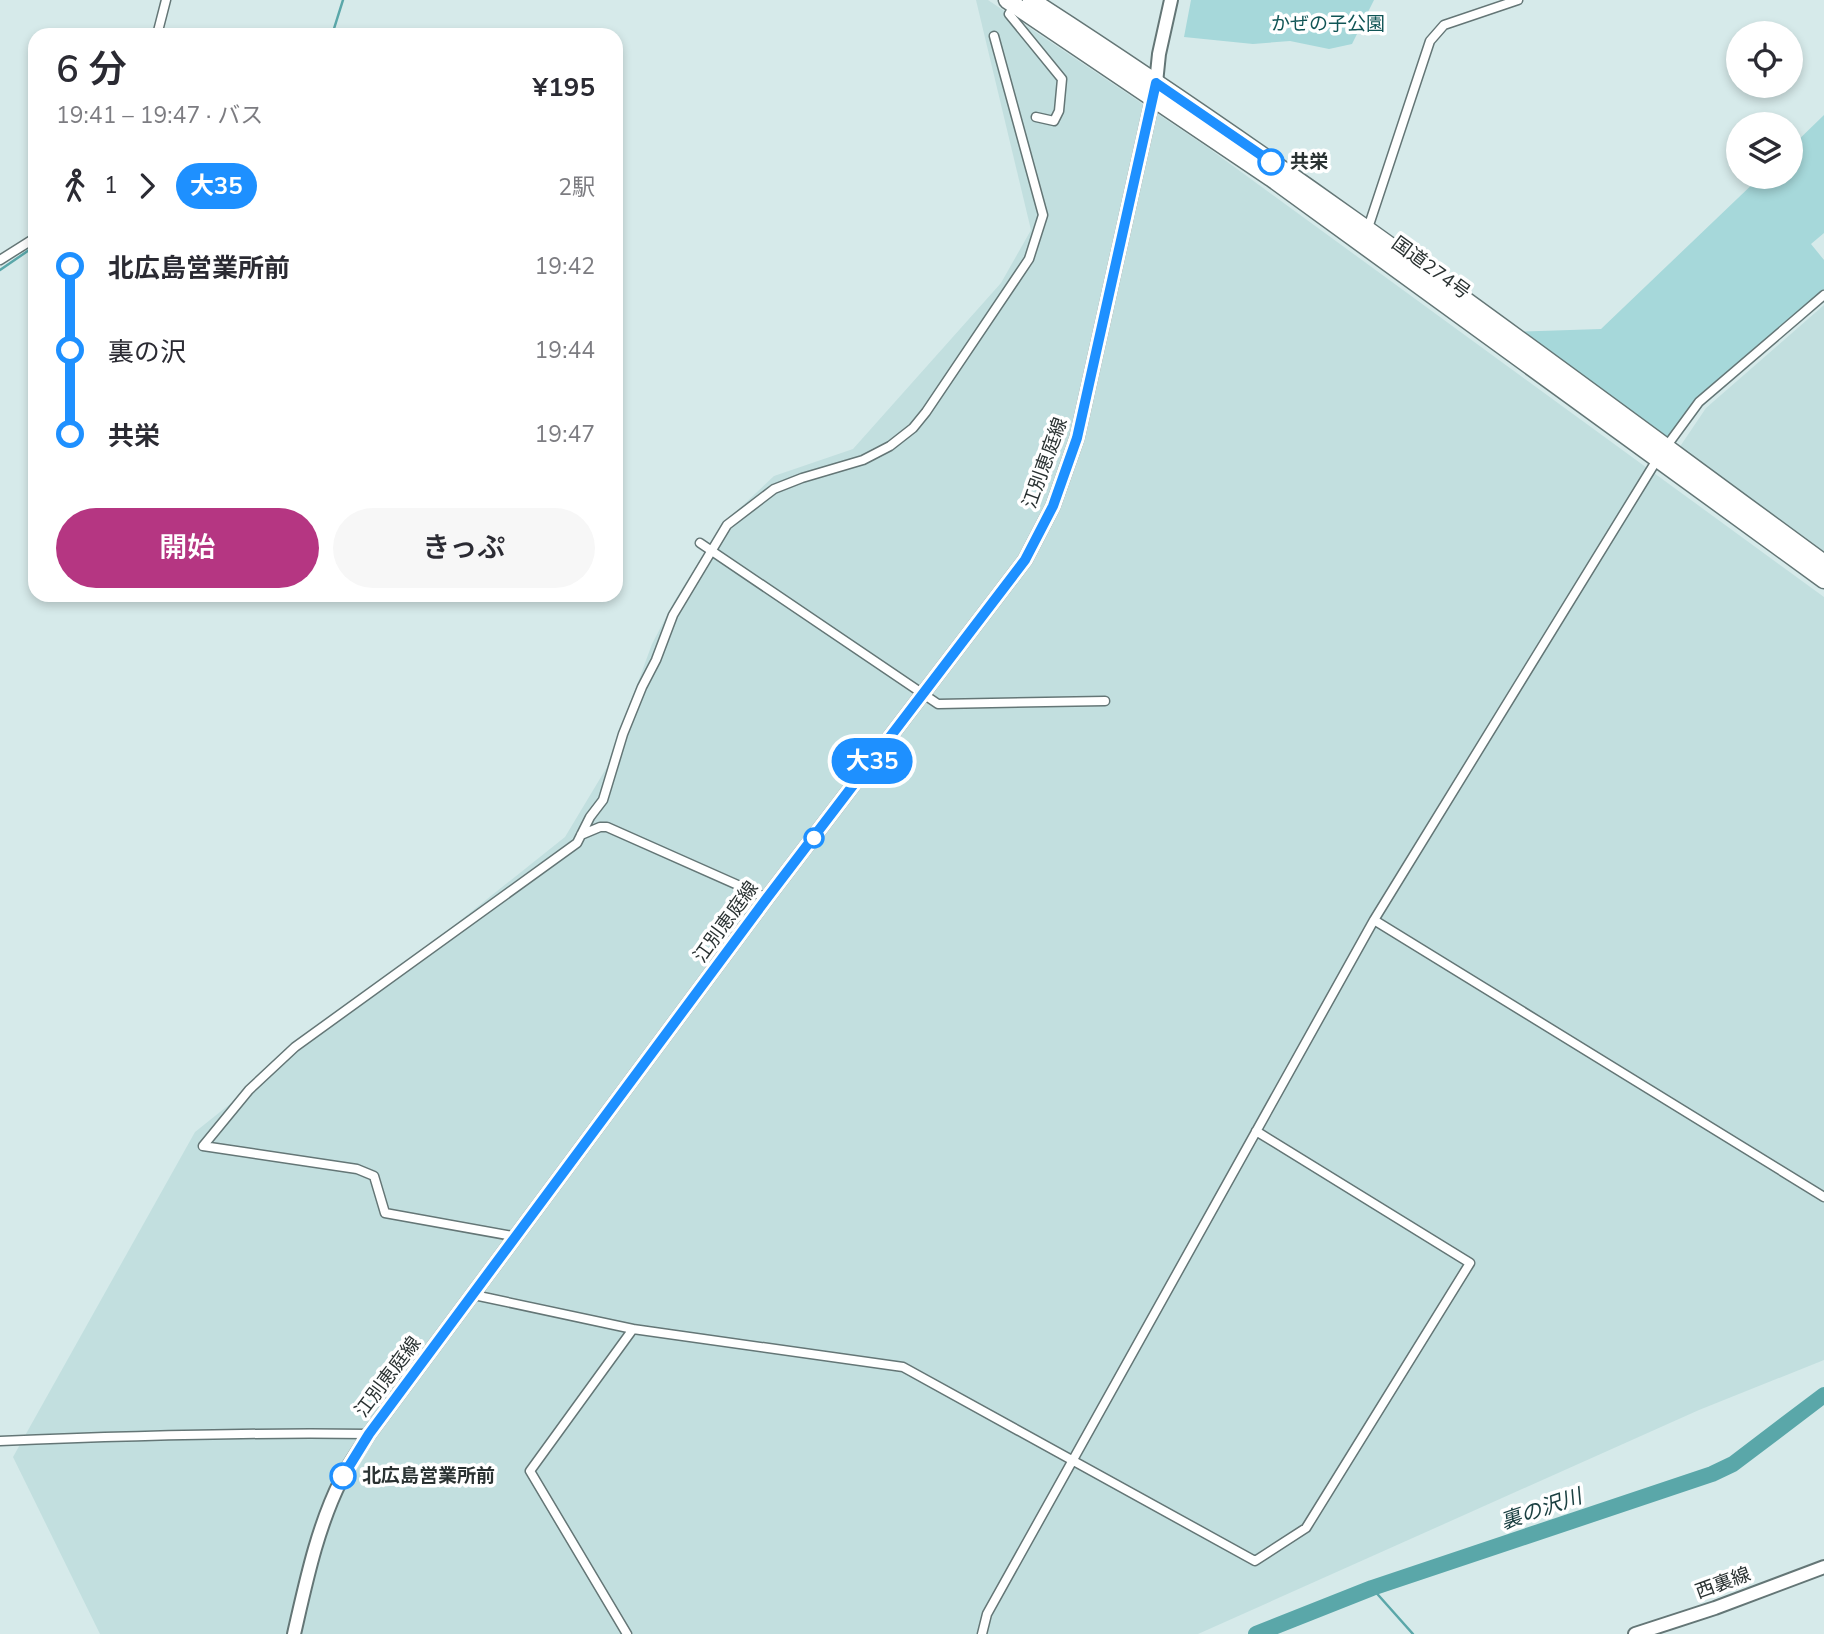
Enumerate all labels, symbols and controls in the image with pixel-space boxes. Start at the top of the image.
park label: かぜの子公園 [1271,11,1385,37]
map controls [1726,21,1803,189]
button: locate [1726,21,1803,98]
text: 6 分 [56,44,127,95]
text: ¥195 [533,70,595,105]
text: 19:41 – 19:47 · バス [56,100,263,131]
button: layers [1726,112,1803,189]
marker: 共栄 [1258,149,1284,175]
place label: 共栄 [1290,149,1328,175]
icon: walk [56,167,94,205]
icon: forward [128,167,166,205]
text: 1 [104,170,118,201]
text: 大35 [190,170,243,202]
text: 2駅 [558,172,595,203]
street label: 国道274号 [1386,231,1476,305]
text: 北広島営業所前 [108,251,290,286]
text: 19:42 [535,251,595,282]
text: 裏の沢 [108,335,186,370]
text: 19:44 [535,335,595,366]
street label: 江別恵庭線 [1017,414,1073,512]
text: 共栄 [108,419,160,454]
text: 19:47 [535,419,595,450]
button: 開始 [56,508,319,588]
button: きっぷ [333,508,595,588]
line badge: 大35 [832,738,912,784]
text: 大35 [846,745,898,777]
unlabelled marker [804,828,824,848]
street label: 江別恵庭線 [688,876,764,968]
street label: 江別恵庭線 [349,1331,427,1423]
marker: 北広島営業所前 [330,1463,356,1489]
place label: 北広島営業所前 [362,1463,495,1489]
water label: 裏の沢川 [1497,1481,1587,1536]
street label: 西裏線 [1692,1561,1754,1605]

